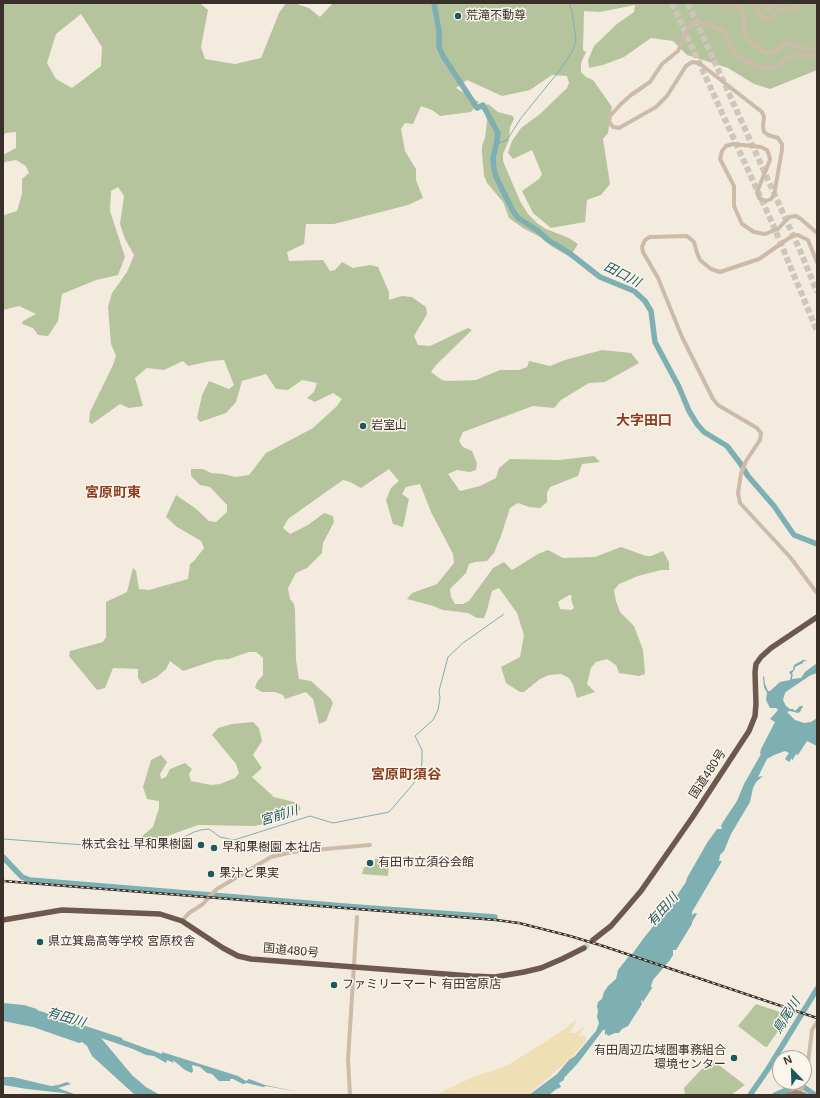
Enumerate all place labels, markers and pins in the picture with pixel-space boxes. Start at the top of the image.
place label: 荒滝不動尊 [466,9,526,23]
marker: 荒滝不動尊 [453,11,463,21]
place label: 岩室山 [371,419,407,433]
marker: 岩室山 [358,421,368,431]
place label: 株式会社 早和果樹園 [82,838,193,852]
marker: 株式会社 早和果樹園 [196,840,206,850]
place label: 早和果樹園 本社店 [222,841,321,855]
marker: 早和果樹園 本社店 [209,843,219,853]
place label: 有田市立須谷会館 [378,856,474,870]
marker: 有田市立須谷会館 [365,858,375,868]
place label: 果汁と果実 [219,867,279,881]
marker: 果汁と果実 [206,869,216,879]
place label: 県立箕島高等学校 宮原校舎 [48,935,195,949]
marker: 県立箕島高等学校 宮原校舎 [35,937,45,947]
place label: ファミリーマート 有田宮原店 [342,978,501,992]
marker: ファミリーマート 有田宮原店 [329,980,339,990]
place label: 有田周辺広域圏事務組合 環境センター [594,1044,726,1072]
marker: 有田周辺広域圏事務組合 環境センター [729,1053,739,1063]

